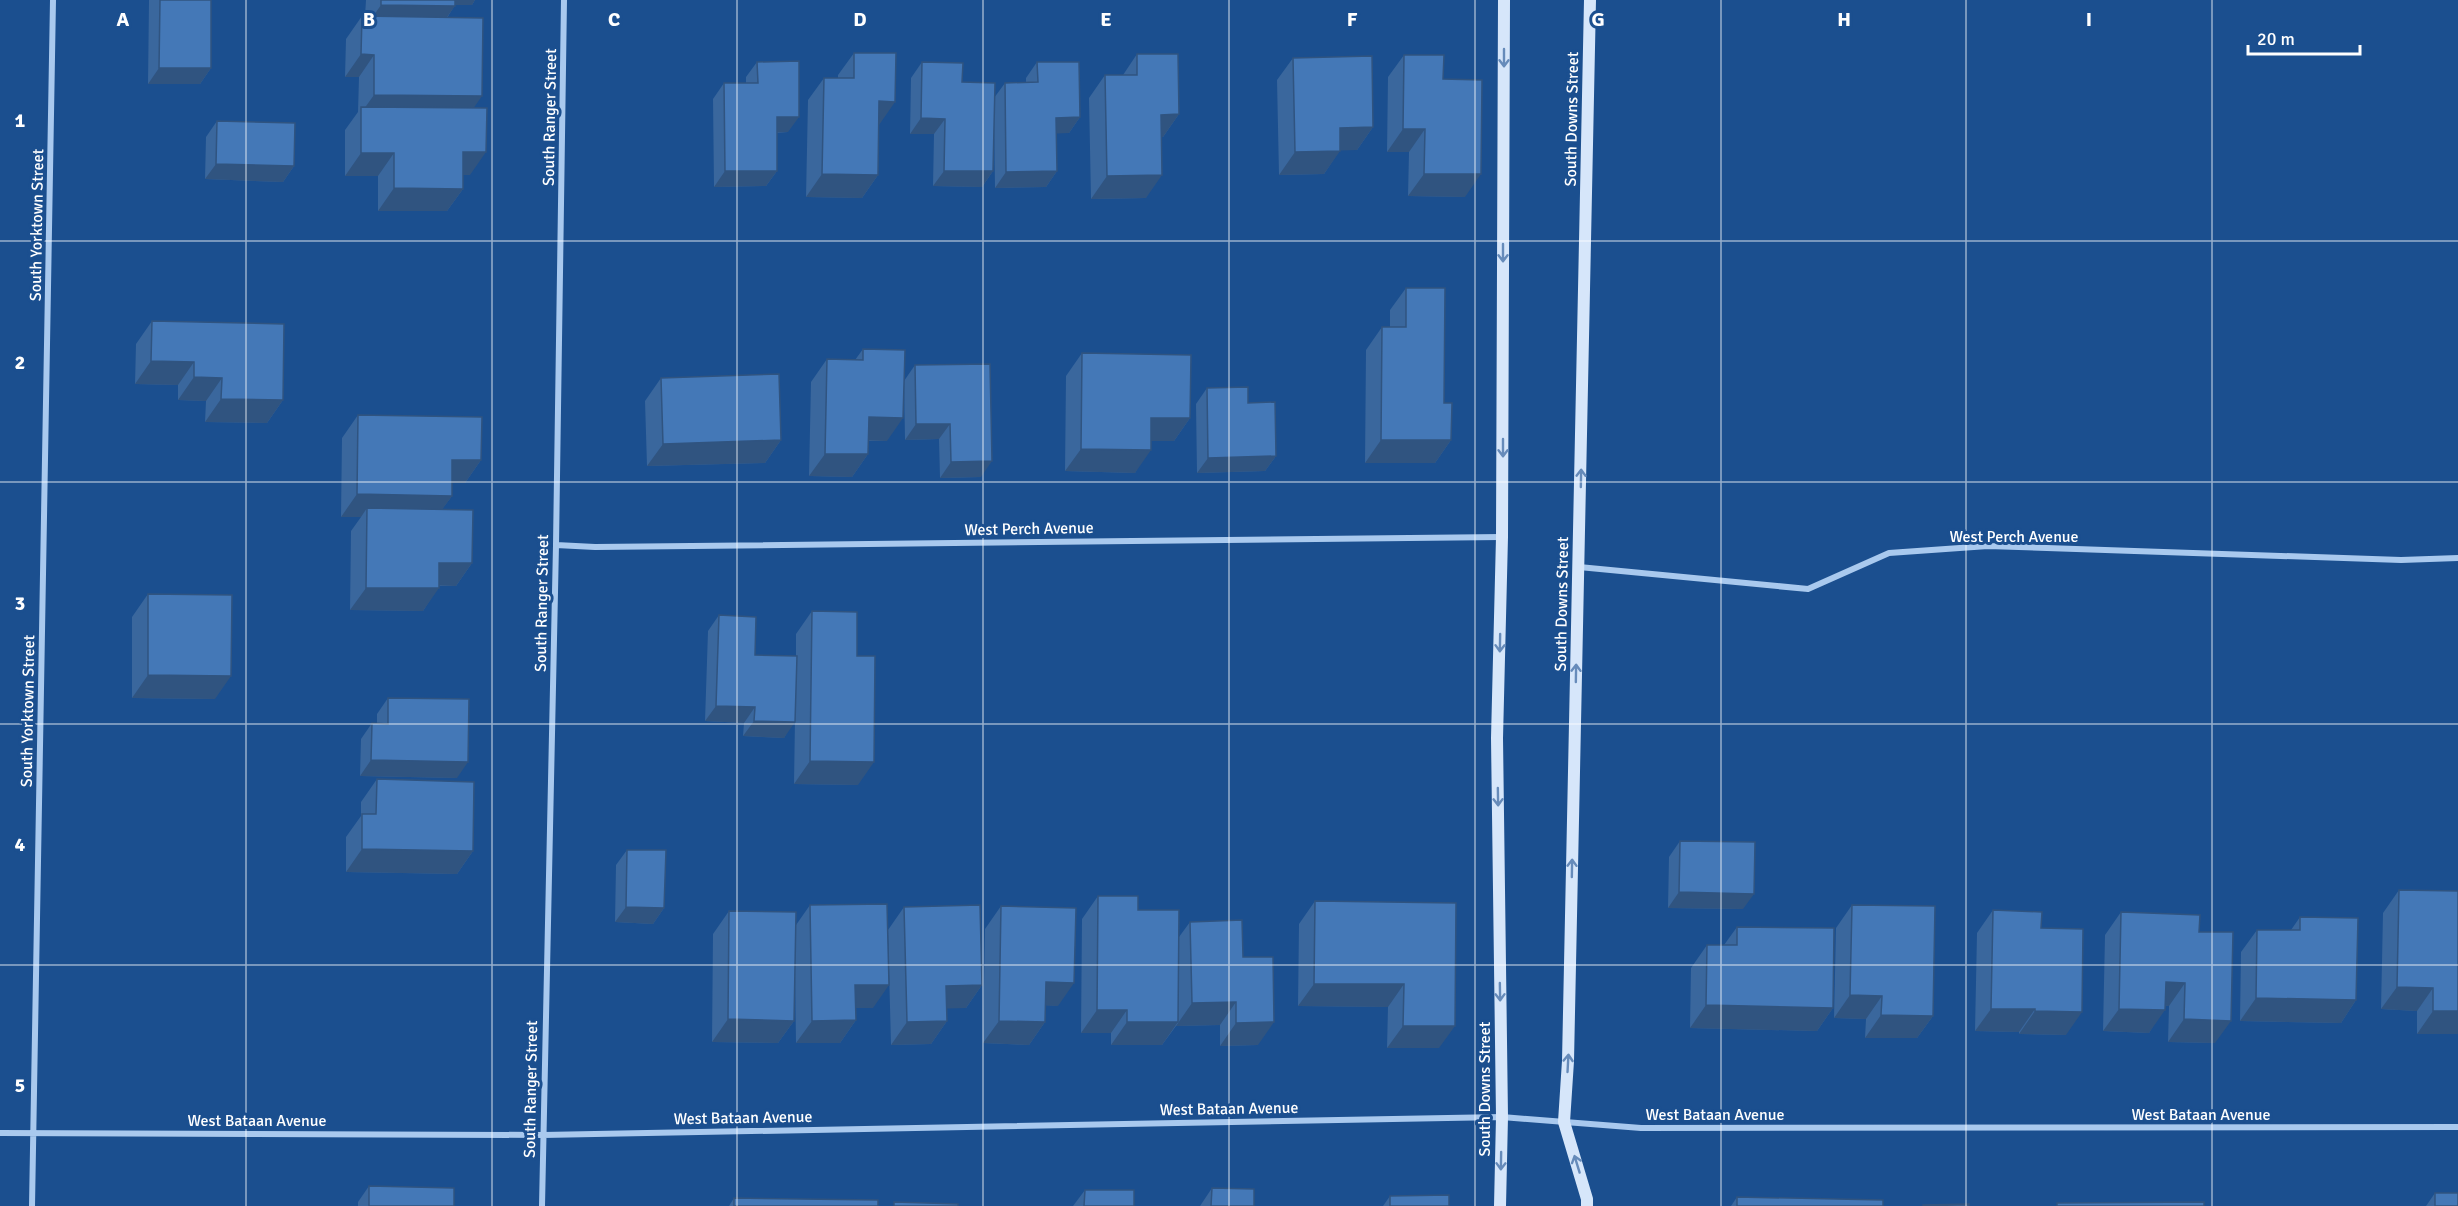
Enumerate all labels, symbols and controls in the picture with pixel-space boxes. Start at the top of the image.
text: A [117,7,130,32]
text: B [363,7,375,32]
text: C [608,7,620,32]
text: D [853,7,867,32]
text: E [1100,7,1112,32]
text: F [1347,7,1358,32]
text: G [1591,7,1605,32]
text: H [1837,7,1851,32]
text: I [2086,7,2092,32]
scale bar [2248,18,2360,56]
text: 20 m [2257,28,2295,50]
street label: South Ranger Street [539,48,561,186]
one-way arrow [1498,48,1510,68]
street label: South Downs Street [1561,51,1583,187]
text: 1 [15,108,26,133]
street label: South Yorktown Street [26,148,48,301]
one-way arrow [1497,243,1509,263]
text: 2 [15,350,25,375]
one-way arrow [1497,438,1509,458]
one-way arrow [1575,469,1586,489]
street label: West Perch Avenue [964,518,1094,540]
street label: West Perch Avenue [1949,527,2079,547]
street label: South Ranger Street [531,534,553,672]
street label: South Downs Street [1551,536,1573,672]
text: 3 [15,591,25,616]
one-way arrow [1494,633,1506,653]
street label: South Yorktown Street [17,634,39,787]
one-way arrow [1570,664,1582,684]
one-way arrow [1492,786,1504,806]
text: 4 [15,832,26,857]
one-way arrow [1566,859,1578,879]
one-way arrow [1495,981,1506,1001]
street label: South Ranger Street [520,1020,542,1158]
street label: South Downs Street [1475,1021,1495,1156]
one-way arrow [1562,1054,1573,1074]
text: 5 [15,1073,25,1098]
street label: West Bataan Avenue [1159,1098,1299,1120]
street label: West Bataan Avenue [1646,1105,1784,1125]
street label: West Bataan Avenue [2132,1105,2270,1125]
street label: West Bataan Avenue [673,1107,813,1129]
street label: West Bataan Avenue [188,1111,326,1131]
one-way arrow [1495,1151,1507,1171]
one-way arrow [1571,1155,1582,1174]

